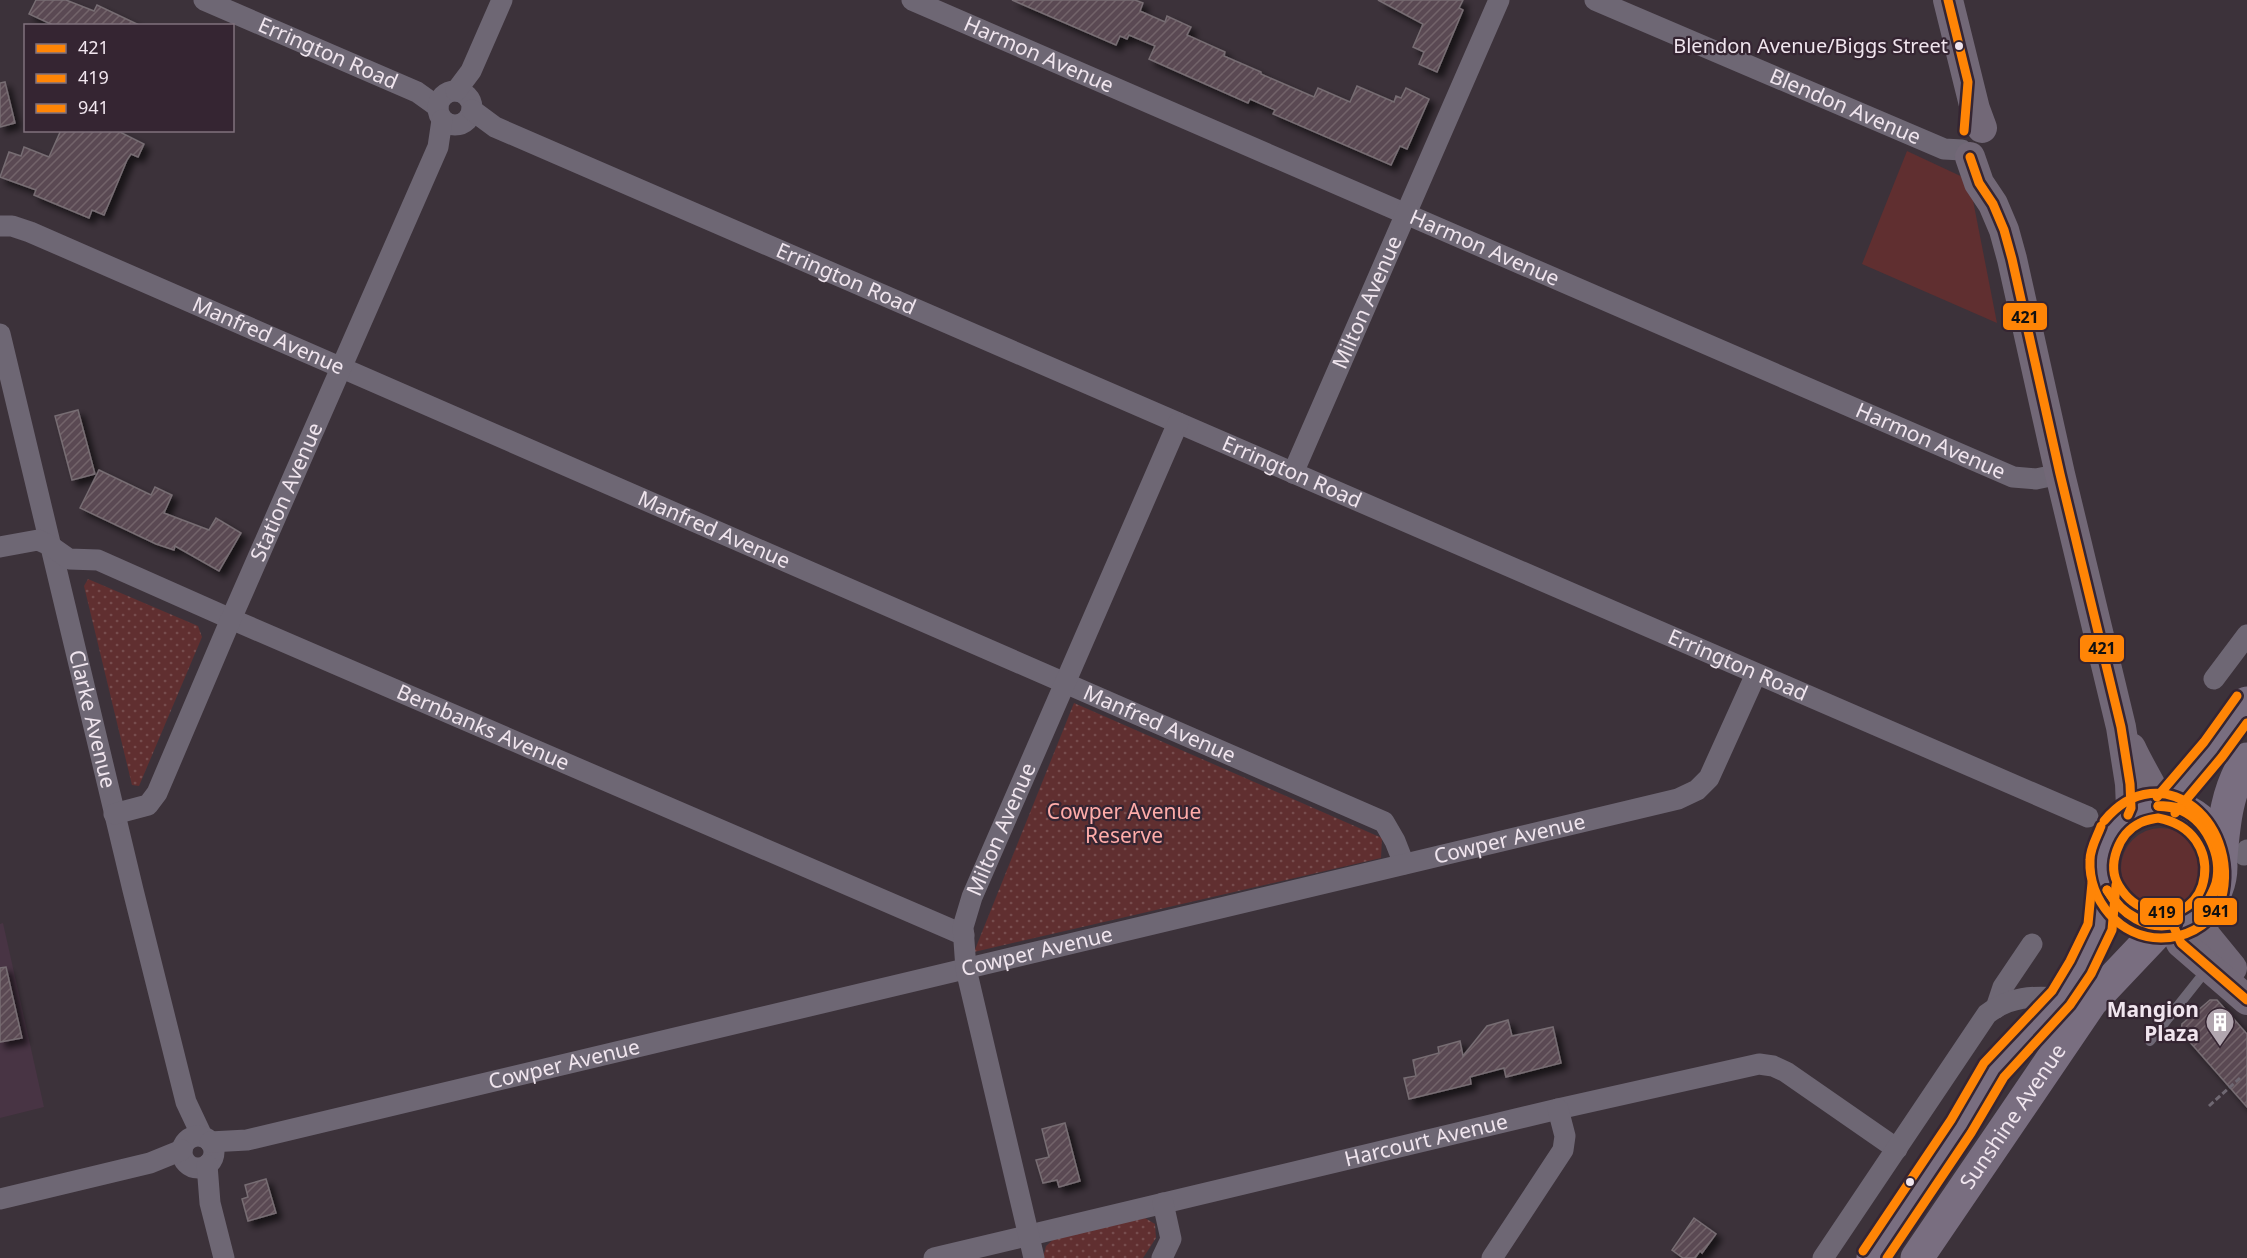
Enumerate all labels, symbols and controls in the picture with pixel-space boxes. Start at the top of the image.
street label: Harmon Avenue [960,9,1118,99]
street label: Errington Road [254,10,403,95]
legend [24,24,234,132]
place label: Blendon Avenue/Biggs Street [1673,32,1948,59]
text: 421 [78,35,109,59]
marker: Blendon Avenue/Biggs Street [1953,40,1965,52]
street label: Blendon Avenue [1766,61,1925,151]
text: 419 [78,65,109,89]
text: 941 [78,95,109,119]
street label: Harmon Avenue [1406,202,1564,292]
street label: Milton Avenue [1325,231,1408,373]
street label: Errington Road [772,235,921,321]
street label: Manfred Avenue [188,289,349,380]
line badge: 421 [2002,302,2048,331]
text: 421 [2011,306,2039,328]
street label: Harmon Avenue [1852,396,2010,485]
street label: Station Avenue [243,418,329,565]
street label: Errington Road [1218,429,1366,514]
street label: Manfred Avenue [634,484,795,575]
street label: Errington Road [1664,622,1812,707]
line badge: 421 [2079,634,2125,663]
text: 421 [2088,637,2116,659]
street label: Clarke Avenue [63,647,123,791]
street label: Bernbanks Avenue [393,677,574,776]
street label: Manfred Avenue [1079,678,1240,769]
street label: Milton Avenue [959,758,1042,900]
park label: Cowper Avenue Reserve [1047,797,1201,849]
street label: Cowper Avenue [1431,807,1588,870]
line badge: 419 [2139,897,2184,926]
line badge: 941 [2193,897,2238,926]
text: 941 [2202,900,2230,922]
text: 419 [2148,901,2176,923]
street label: Cowper Avenue [958,919,1115,982]
place label: Mangion Plaza [2107,995,2199,1047]
building icon: Mangion Plaza [2204,1006,2236,1048]
street label: Cowper Avenue [485,1032,642,1095]
street label: Sunshine Avenue [1953,1038,2072,1194]
street label: Harcourt Avenue [1341,1107,1510,1173]
unlabelled marker [1904,1176,1916,1188]

